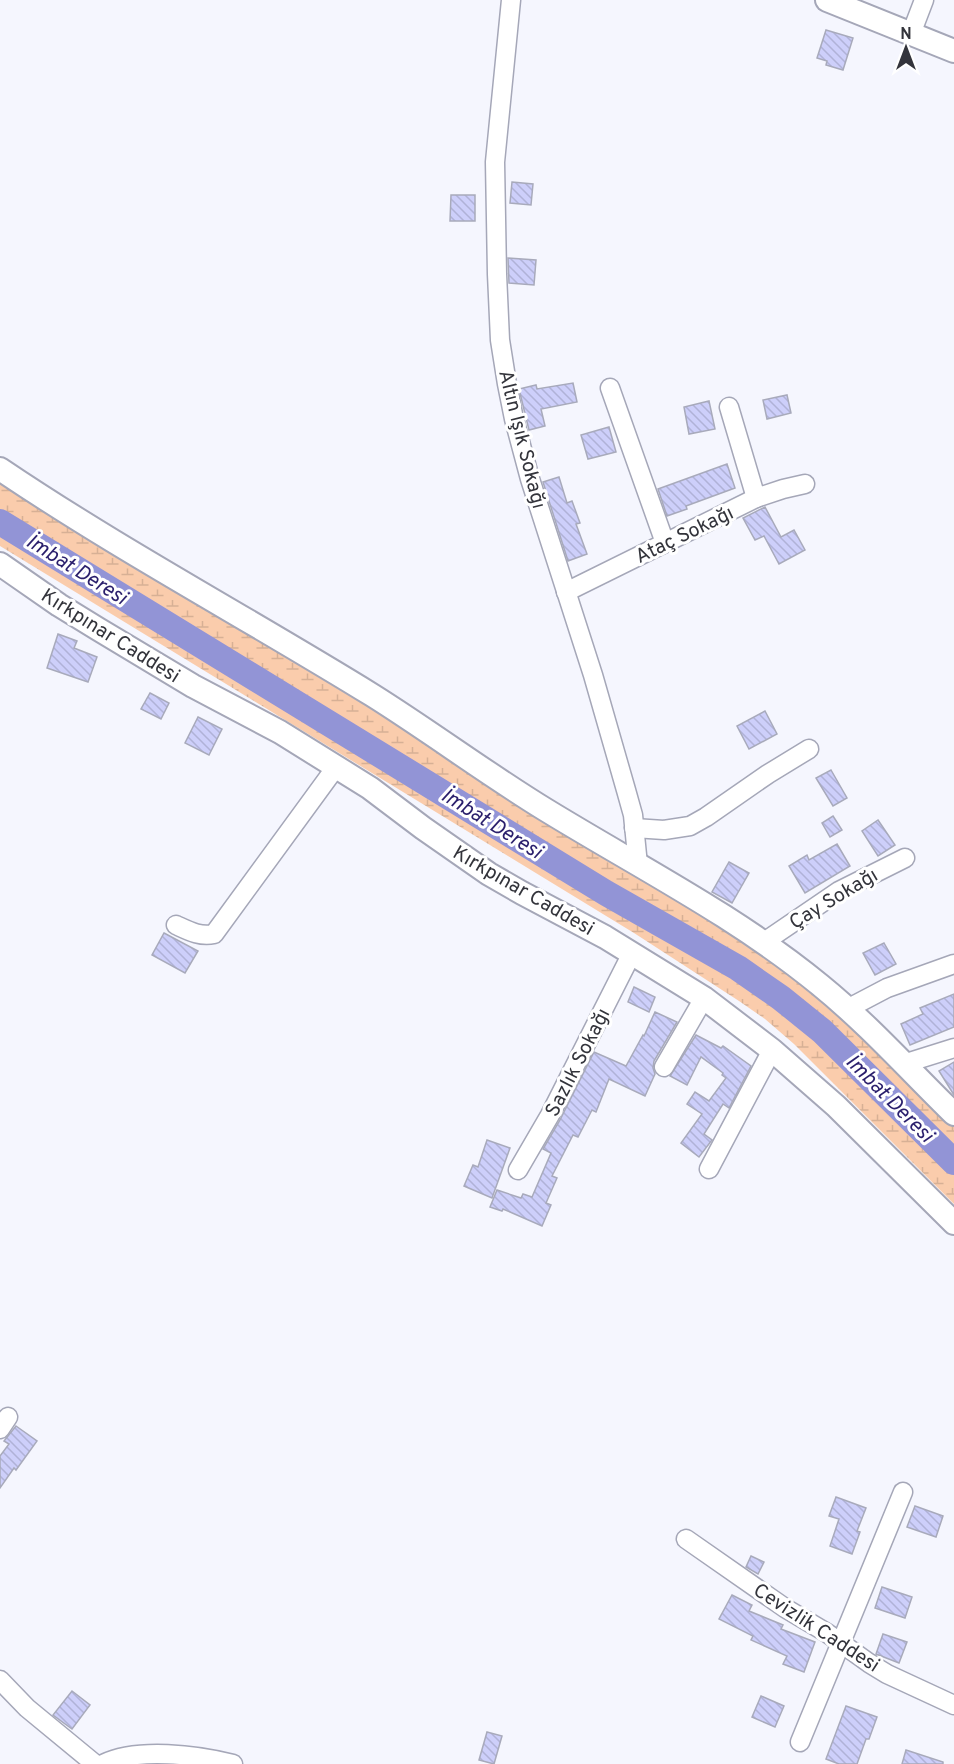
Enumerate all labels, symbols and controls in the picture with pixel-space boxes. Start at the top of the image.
north arrow [876,18,936,78]
text: N [900,25,912,45]
street label: Altın Işık Sokağı [491,367,551,512]
street label: Ataç Sokağı [631,501,738,571]
water label: İmbat Deresi [21,529,133,613]
street label: Kırkpınar Caddesi [36,583,184,690]
water label: İmbat Deresi [436,783,548,867]
street label: Kırkpınar Caddesi [448,841,598,943]
street label: Çay Sokağı [785,863,883,936]
street label: Sazlık Sokağı [540,1004,617,1122]
water label: İmbat Deresi [839,1049,940,1150]
street label: Cevizlik Caddesi [748,1578,884,1679]

